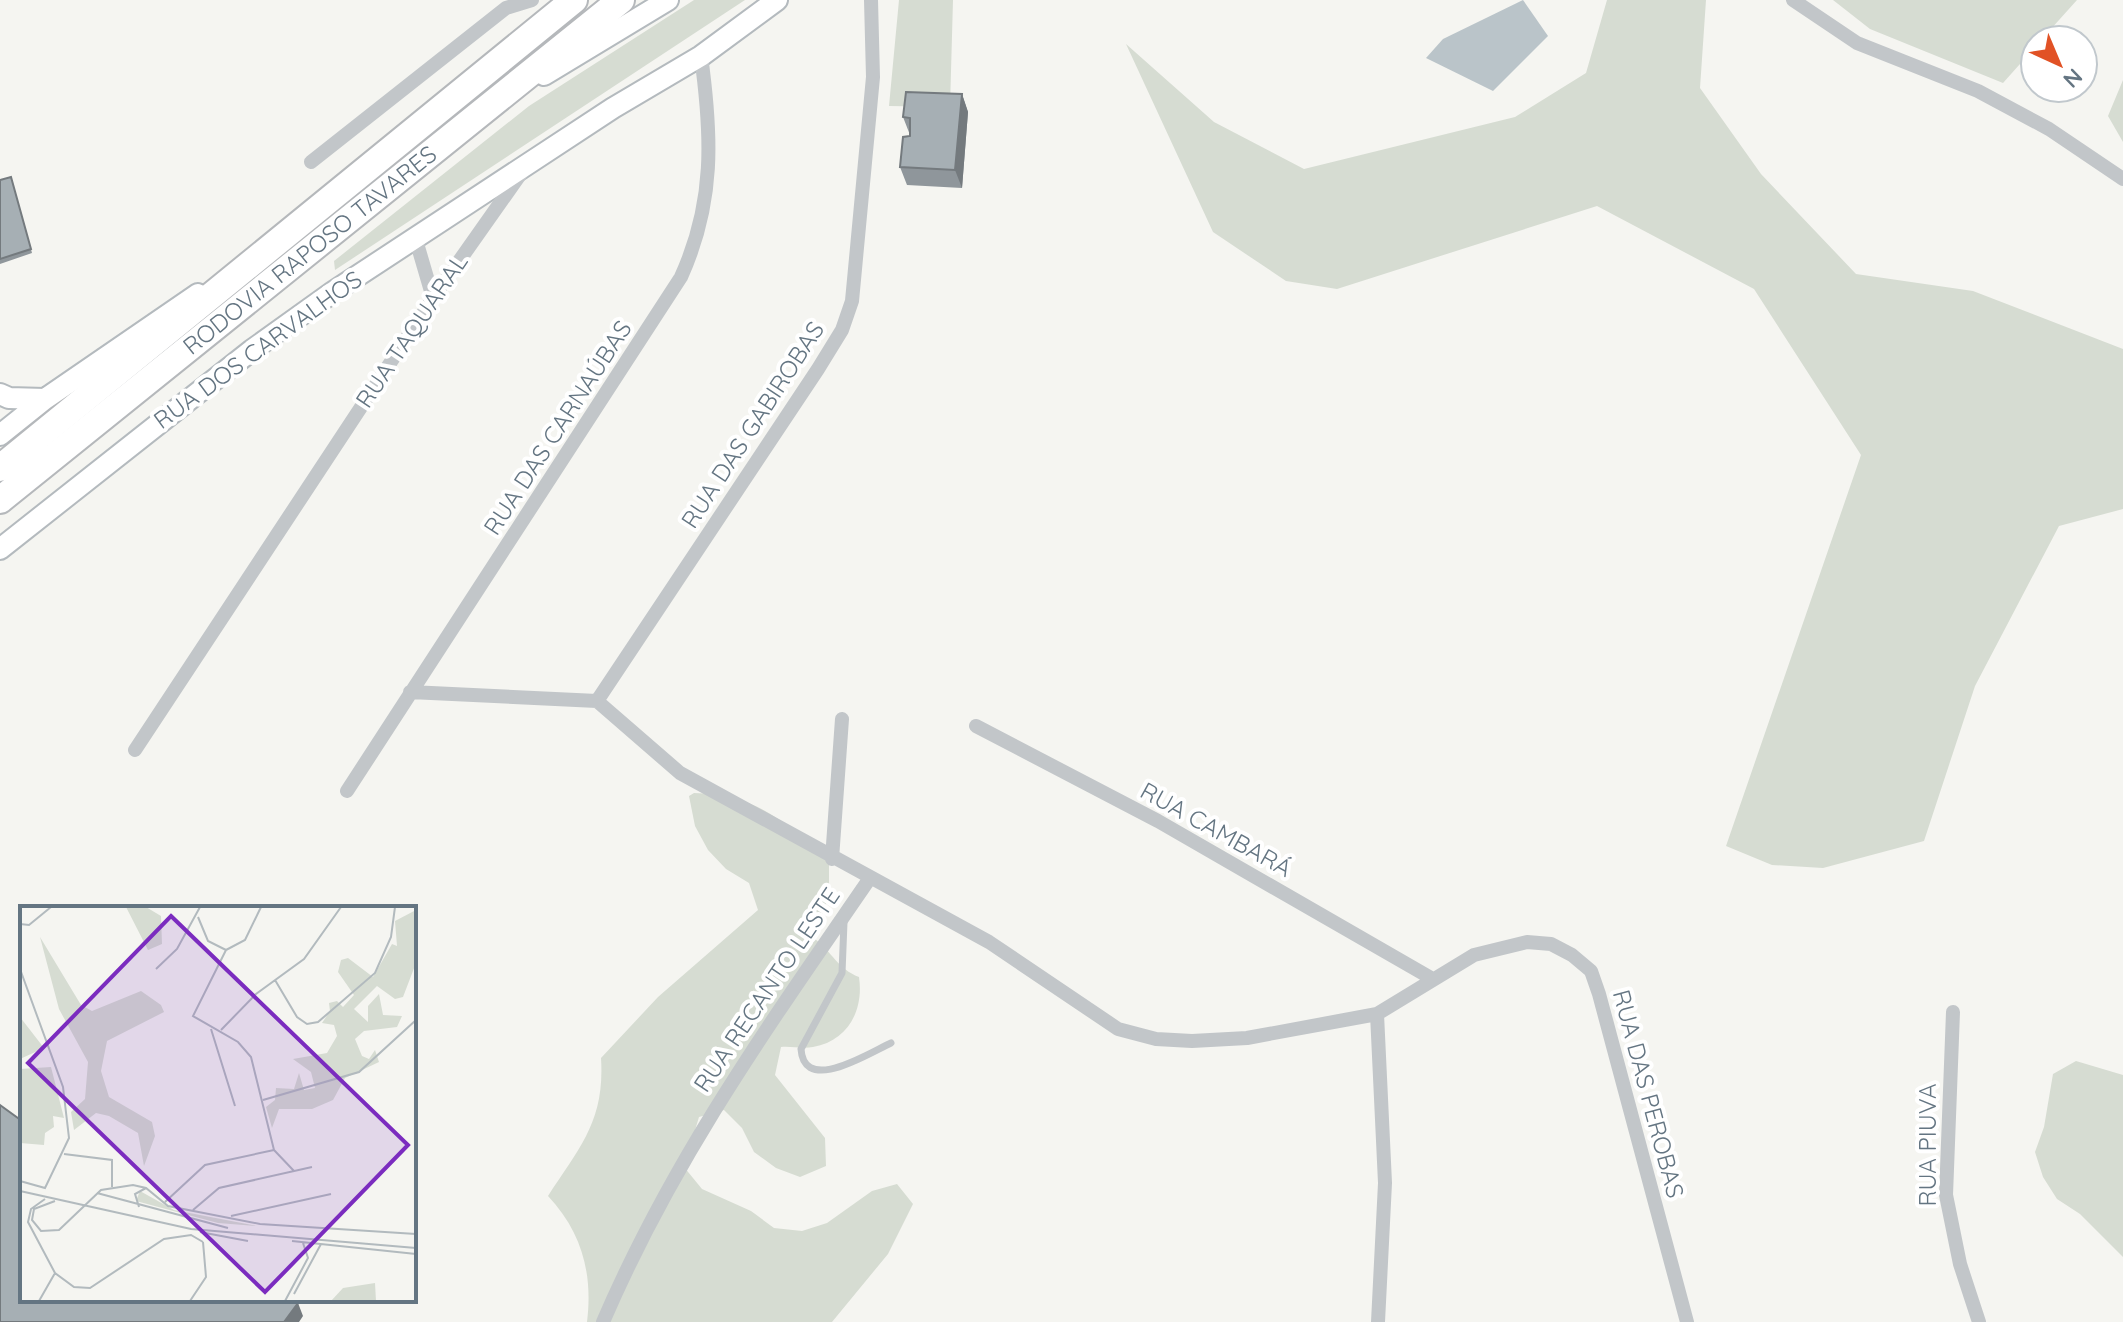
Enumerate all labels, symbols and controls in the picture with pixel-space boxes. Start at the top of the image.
north arrow [2019,24,2099,104]
text: N [2057,63,2088,94]
street label: RODOVIA RAPOSO TAVARES [177,139,442,361]
street label: RUA TAQUARAL [349,248,474,413]
street label: RUA DOS CARVALHOS [147,264,367,435]
street label: RUA DAS CARNAÚBAS [477,315,638,540]
street label: RUA DAS GABIROBAS [674,316,830,533]
street label: RUA CAMBARÁ [1135,775,1298,883]
street label: RUA RECANTO LESTE [687,881,846,1097]
inset map [20,906,416,1302]
street label: RUA DAS PEROBAS [1607,986,1691,1201]
street label: RUA PIUVA [1912,1084,1942,1207]

